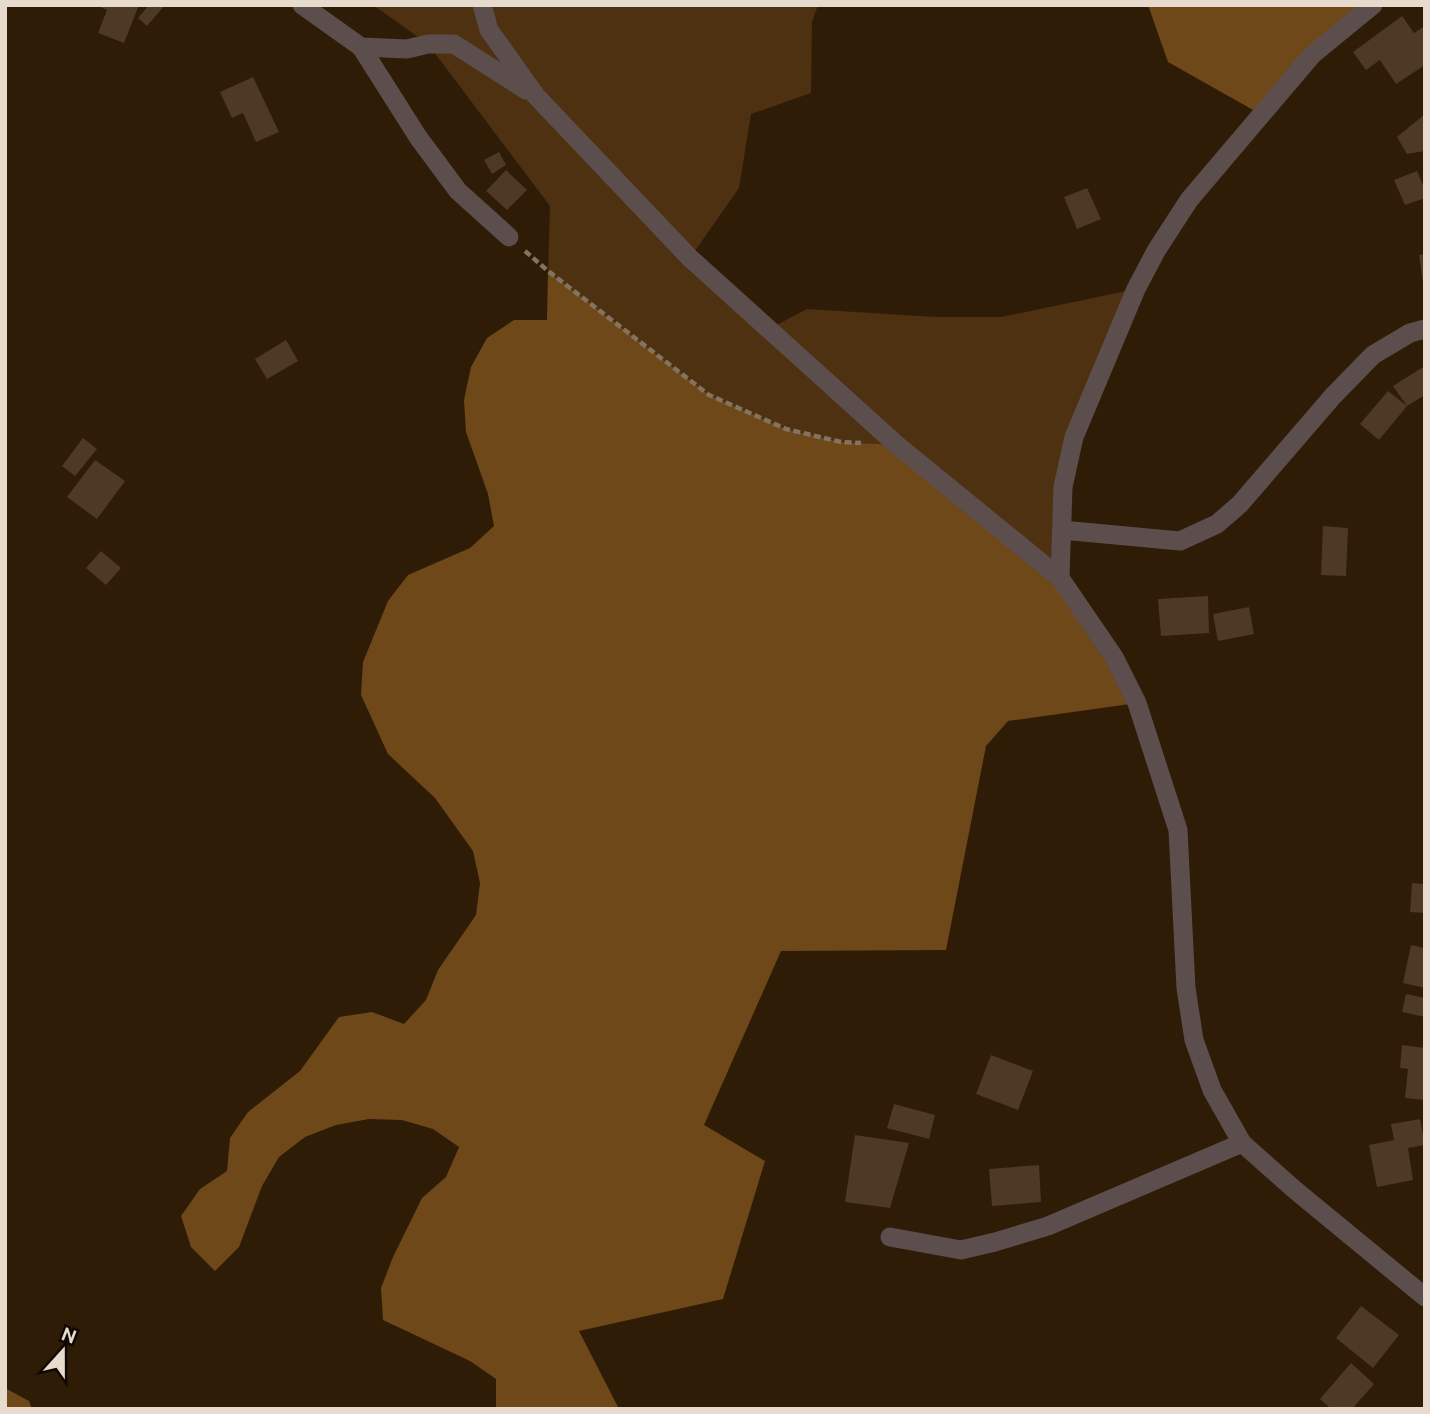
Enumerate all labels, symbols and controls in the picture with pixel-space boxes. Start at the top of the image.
north arrow [28,1316,98,1386]
text: N [59,1322,80,1348]

